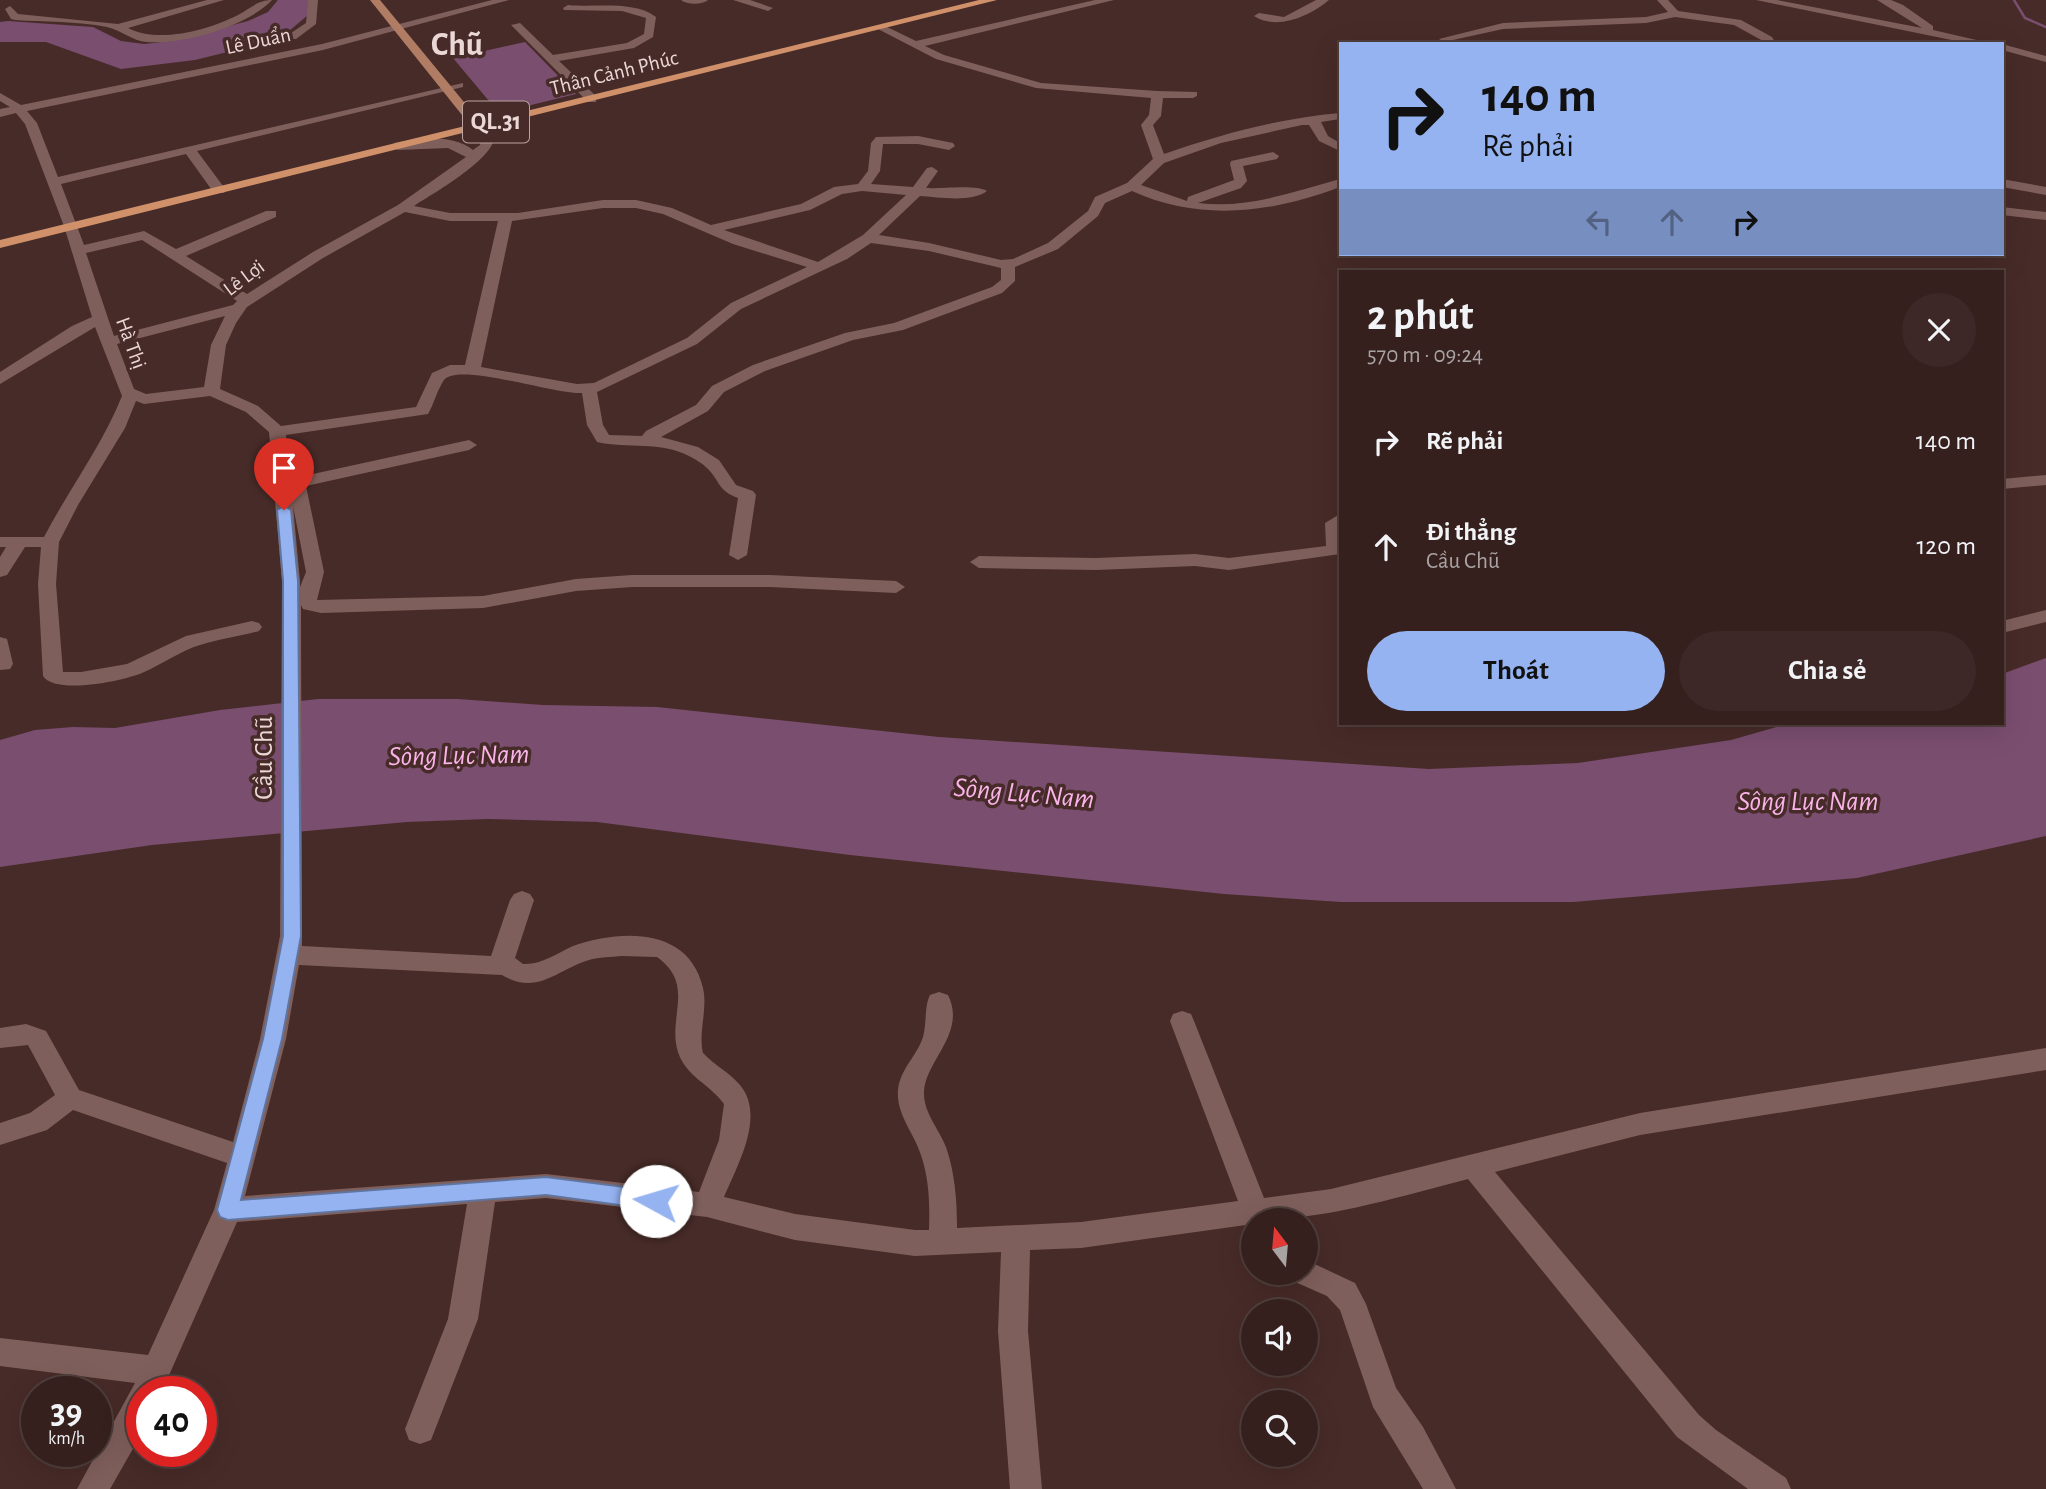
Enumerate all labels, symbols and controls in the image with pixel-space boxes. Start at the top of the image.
street label: Lê Duẩn [223,23,293,58]
district label: Chũ [431,29,483,62]
street label: Thân Cảnh Phúc [548,47,680,99]
icon: right [1367,70,1458,161]
text: 140 m [1482,72,1597,121]
road number: QL.31 [463,101,529,142]
text: Rẽ phải [1482,130,1574,162]
icon: left [1580,203,1618,241]
icon: ahead [1653,203,1691,241]
icon: right [1726,203,1764,241]
street label: Lê Lợi [220,256,268,300]
button: close [1902,293,1976,367]
text: 2 phút [1367,295,1473,337]
street label: Hà Thị [112,314,150,372]
text: 570 m · 09:24 [1367,344,1483,367]
icon: right [1367,423,1405,461]
text: Rẽ phải [1426,428,1503,454]
text: 140 m [1916,428,1976,454]
pin [254,438,314,510]
icon: arrive [265,449,303,487]
text: Đi thẳng [1426,519,1516,545]
icon: ahead [1367,528,1405,566]
text: 120 m [1916,533,1976,559]
text: Cầu Chũ [1426,550,1500,573]
button: Thoát [1367,631,1665,711]
button: Chia sẻ [1679,631,1976,711]
street label: Cầu Chũ [251,716,277,800]
water label: Sông Lục Nam [388,741,530,771]
water label: Sông Lục Nam [952,774,1096,814]
water label: Sông Lục Nam [1737,788,1879,816]
position arrow [619,1164,693,1238]
north arrow [1241,1208,1318,1284]
map controls [1241,1208,1318,1467]
button: sound [1241,1299,1318,1376]
speed limit sign: 40 [126,1376,217,1467]
button: search [1241,1390,1318,1467]
text: 39 [50,1395,82,1430]
text: km/h [48,1430,85,1448]

